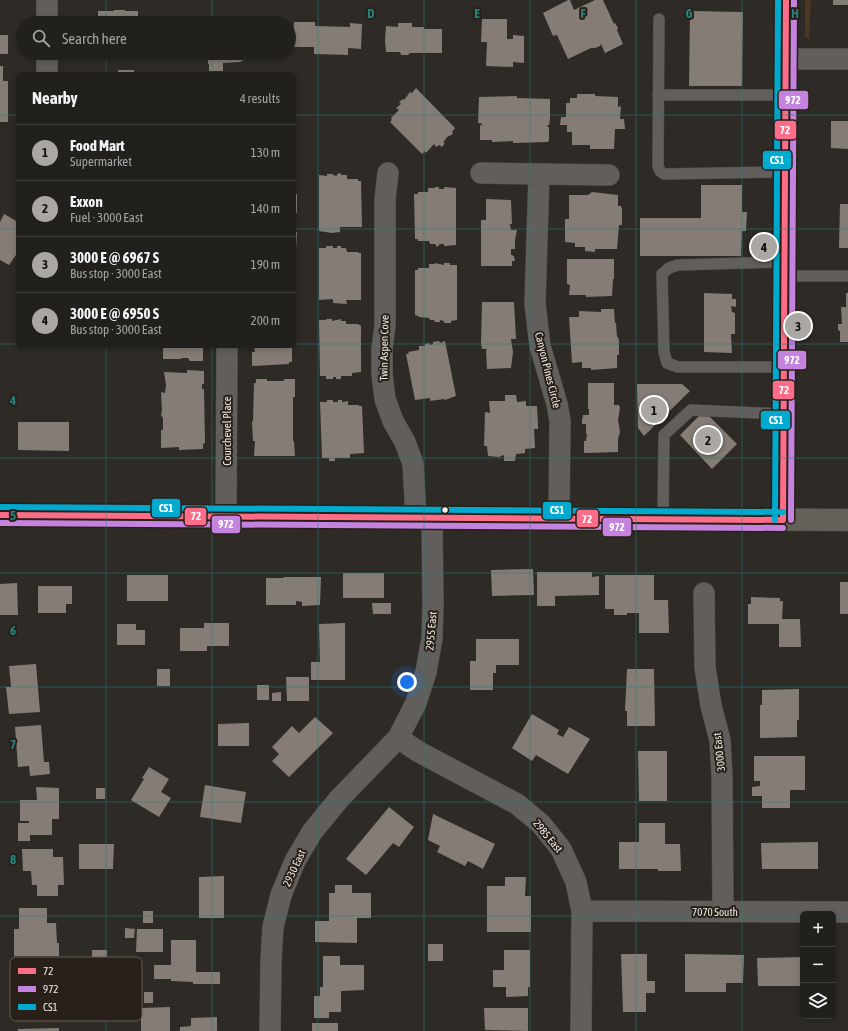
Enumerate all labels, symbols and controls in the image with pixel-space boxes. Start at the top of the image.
text: D [367,6,375,21]
text: E [474,6,480,21]
text: F [580,6,586,21]
text: G [686,6,693,21]
text: H [791,6,799,21]
search box [16,16,296,60]
icon: search [30,27,52,49]
text: Search here [62,30,127,47]
text: Nearby [32,88,78,108]
line badge: 972 [778,90,809,110]
text: 4 results [240,91,280,106]
text: 972 [785,94,801,106]
line badge: 72 [774,120,797,140]
text: 72 [780,124,790,136]
text: Food Mart [70,137,125,154]
text: 1 [42,145,48,160]
text: 130 m [251,145,280,160]
line badge: CS1 [762,150,792,170]
text: Supermarket [70,154,132,169]
text: CS1 [770,154,784,166]
text: Exxon [70,193,103,210]
text: 2 [42,201,48,216]
text: 140 m [251,201,280,216]
text: Fuel · 3000 East [70,210,143,225]
pin: 4 [751,232,777,262]
text: 3000 E @ 6967 S [70,249,159,266]
text: 3 [42,257,48,272]
text: 190 m [251,257,280,272]
text: Bus stop · 3000 East [70,266,162,281]
text: 3000 E @ 6950 S [70,305,159,322]
pin: 3 [785,311,811,341]
text: 4 [42,313,48,328]
text: 200 m [251,313,280,328]
street label: Twin Aspen Cove [377,315,391,381]
text: Bus stop · 3000 East [70,322,162,337]
street label: Canyon Pines Circle [533,331,563,409]
line badge: 972 [777,350,807,370]
text: 972 [784,354,800,366]
line badge: 72 [772,380,795,400]
text: 72 [779,384,789,396]
text: 4 [9,393,16,408]
pin: 1 [641,395,667,425]
street label: Courchevel Place [221,396,233,466]
line badge: CS1 [760,410,791,430]
text: CS1 [769,414,783,426]
pin: 2 [695,425,721,455]
line badge: CS1 [151,498,181,518]
line badge: CS1 [542,501,572,520]
text: CS1 [159,502,173,514]
text: CS1 [550,504,564,516]
unlabelled marker [440,505,450,515]
line badge: 72 [184,507,207,526]
text: 5 [10,508,16,523]
line badge: 72 [576,509,599,528]
text: 72 [191,510,201,522]
text: 72 [582,513,592,525]
line badge: 972 [211,515,241,534]
line badge: 972 [602,517,632,537]
text: 972 [218,518,234,530]
text: 972 [609,521,625,533]
street label: 2955 East [423,611,439,651]
text: 6 [10,623,16,638]
your location [397,672,417,692]
street label: 3000 East [711,732,727,772]
text: 7 [10,737,16,752]
street label: 2985 East [531,817,565,855]
street label: 2930 East [280,848,308,888]
text: 8 [10,852,16,867]
street label: 7070 South [692,906,738,918]
map controls [800,911,836,1019]
button: + [800,911,836,947]
button: − [800,947,836,983]
legend [10,957,142,1021]
text: 72 [43,965,53,977]
text: 972 [43,983,59,995]
button: layers [800,983,836,1019]
text: CS1 [43,1001,58,1013]

